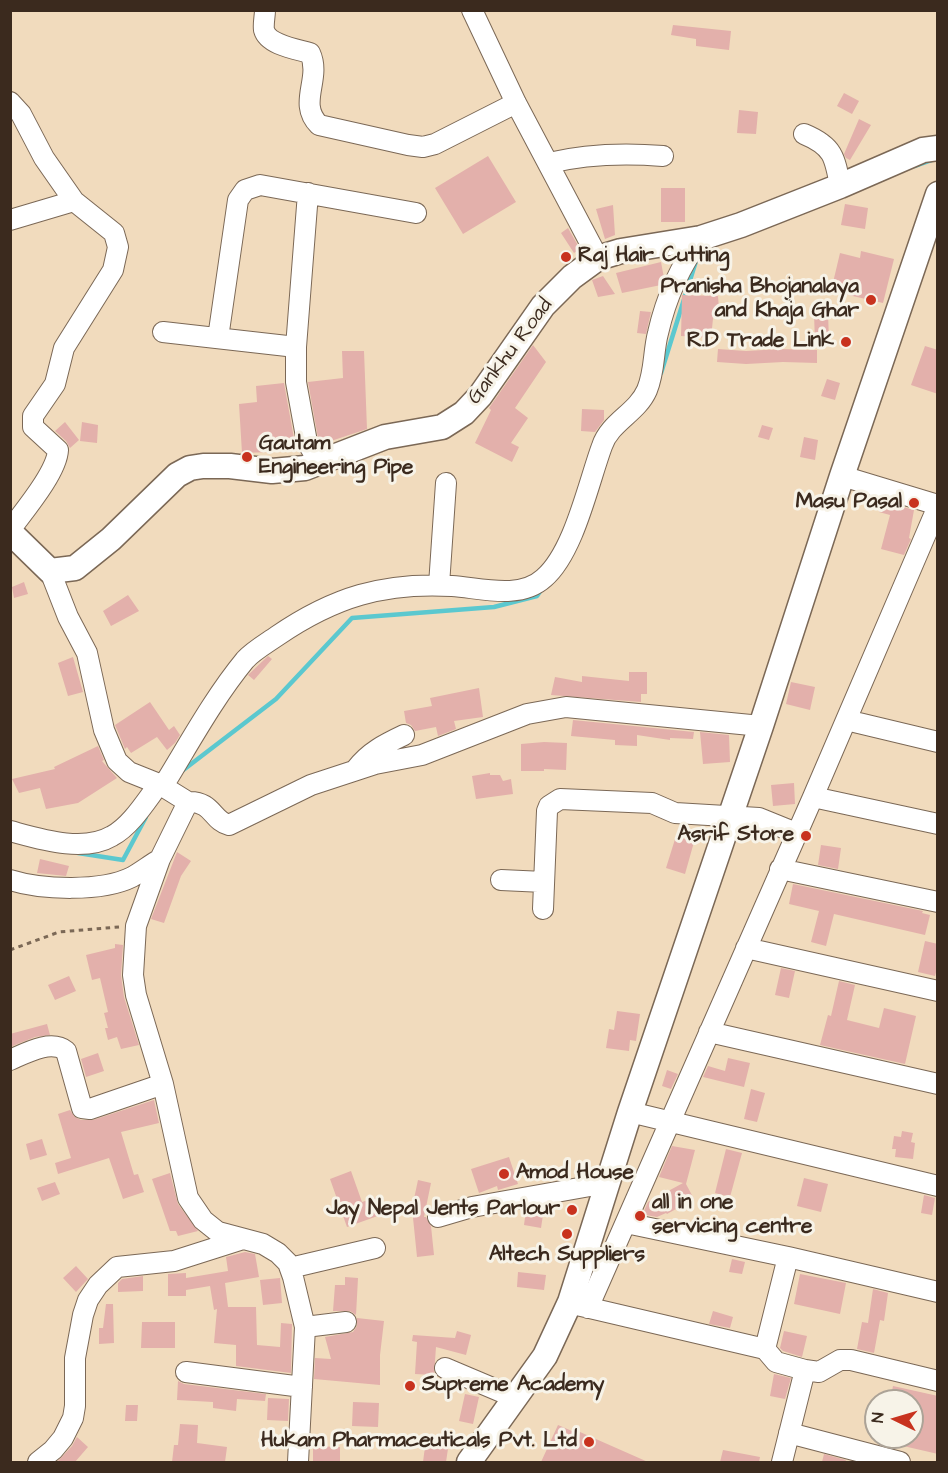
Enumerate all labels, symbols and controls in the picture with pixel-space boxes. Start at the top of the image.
place label: Raj Hair Cutting [578,244,729,270]
marker: Raj Hair Cutting [559,250,573,264]
place label: Pranisha Bhojanalaya and Khaja Ghar [661,275,859,325]
marker: Pranisha Bhojanalaya and Khaja Ghar [864,293,878,307]
street label: Gankhu Road [463,294,559,410]
place label: R.D Trade Link [687,329,834,355]
marker: R.D Trade Link [839,335,853,349]
place label: Gautam Engineering Pipe [259,432,413,482]
marker: Gautam Engineering Pipe [240,450,254,464]
place label: Masu Pasal [796,490,902,516]
marker: Masu Pasal [907,496,921,510]
place label: Asrif Store [678,823,794,849]
marker: Asrif Store [799,829,813,843]
place label: Amod House [516,1161,634,1187]
marker: Amod House [497,1167,511,1181]
place label: all in one servicing centre [652,1191,812,1241]
place label: Jay Nepal Jents Parlour [326,1197,560,1223]
marker: Jay Nepal Jents Parlour [565,1203,579,1217]
marker: all in one servicing centre [633,1209,647,1223]
marker: Altech Suppliers [560,1227,574,1241]
place label: Altech Suppliers [489,1243,645,1269]
place label: Supreme Academy [422,1373,604,1399]
marker: Supreme Academy [403,1379,417,1393]
north arrow [864,1389,924,1449]
text: N [867,1412,889,1424]
place label: Hukam Pharmaceuticals Pvt. Ltd [261,1429,577,1455]
marker: Hukam Pharmaceuticals Pvt. Ltd [582,1435,596,1449]

